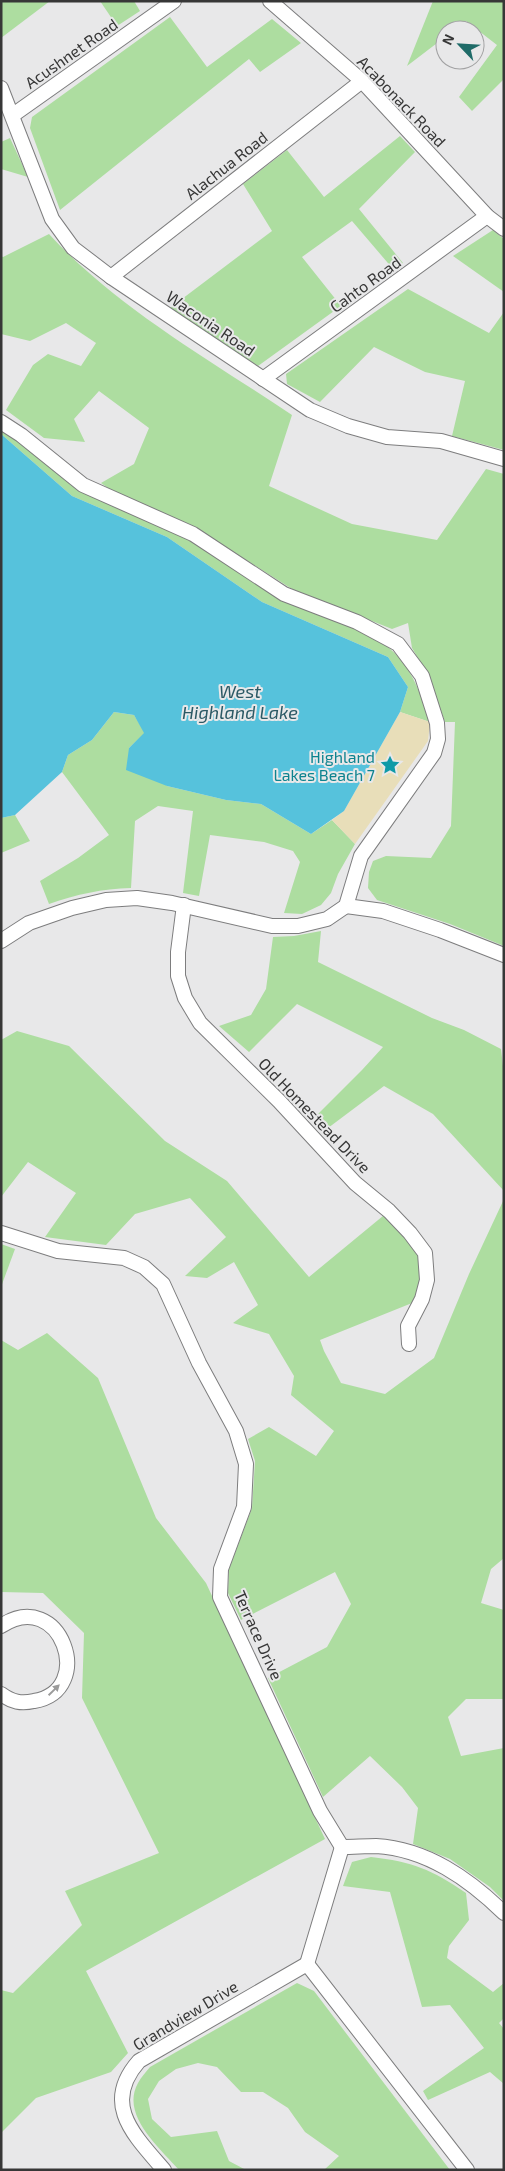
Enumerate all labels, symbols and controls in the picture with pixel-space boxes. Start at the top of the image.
street label: Acushnet Road [21,14,121,92]
north arrow [435,20,485,70]
text: N [438,31,458,47]
street label: Acabonack Road [354,52,450,150]
street label: Alachua Road [181,127,271,203]
street label: Cahto Road [326,252,404,316]
street label: Waconia Road [163,286,259,360]
water label: West Highland Lake [182,680,298,723]
place label: Highland Lakes Beach 7 [274,747,375,784]
place icon: Highland Lakes Beach 7 [379,754,401,776]
street label: Old Homestead Drive [255,1053,375,1177]
street label: Terrace Drive [231,1587,287,1683]
one-way arrow [48,1684,60,1696]
street label: Grandview Drive [129,1976,241,2054]

